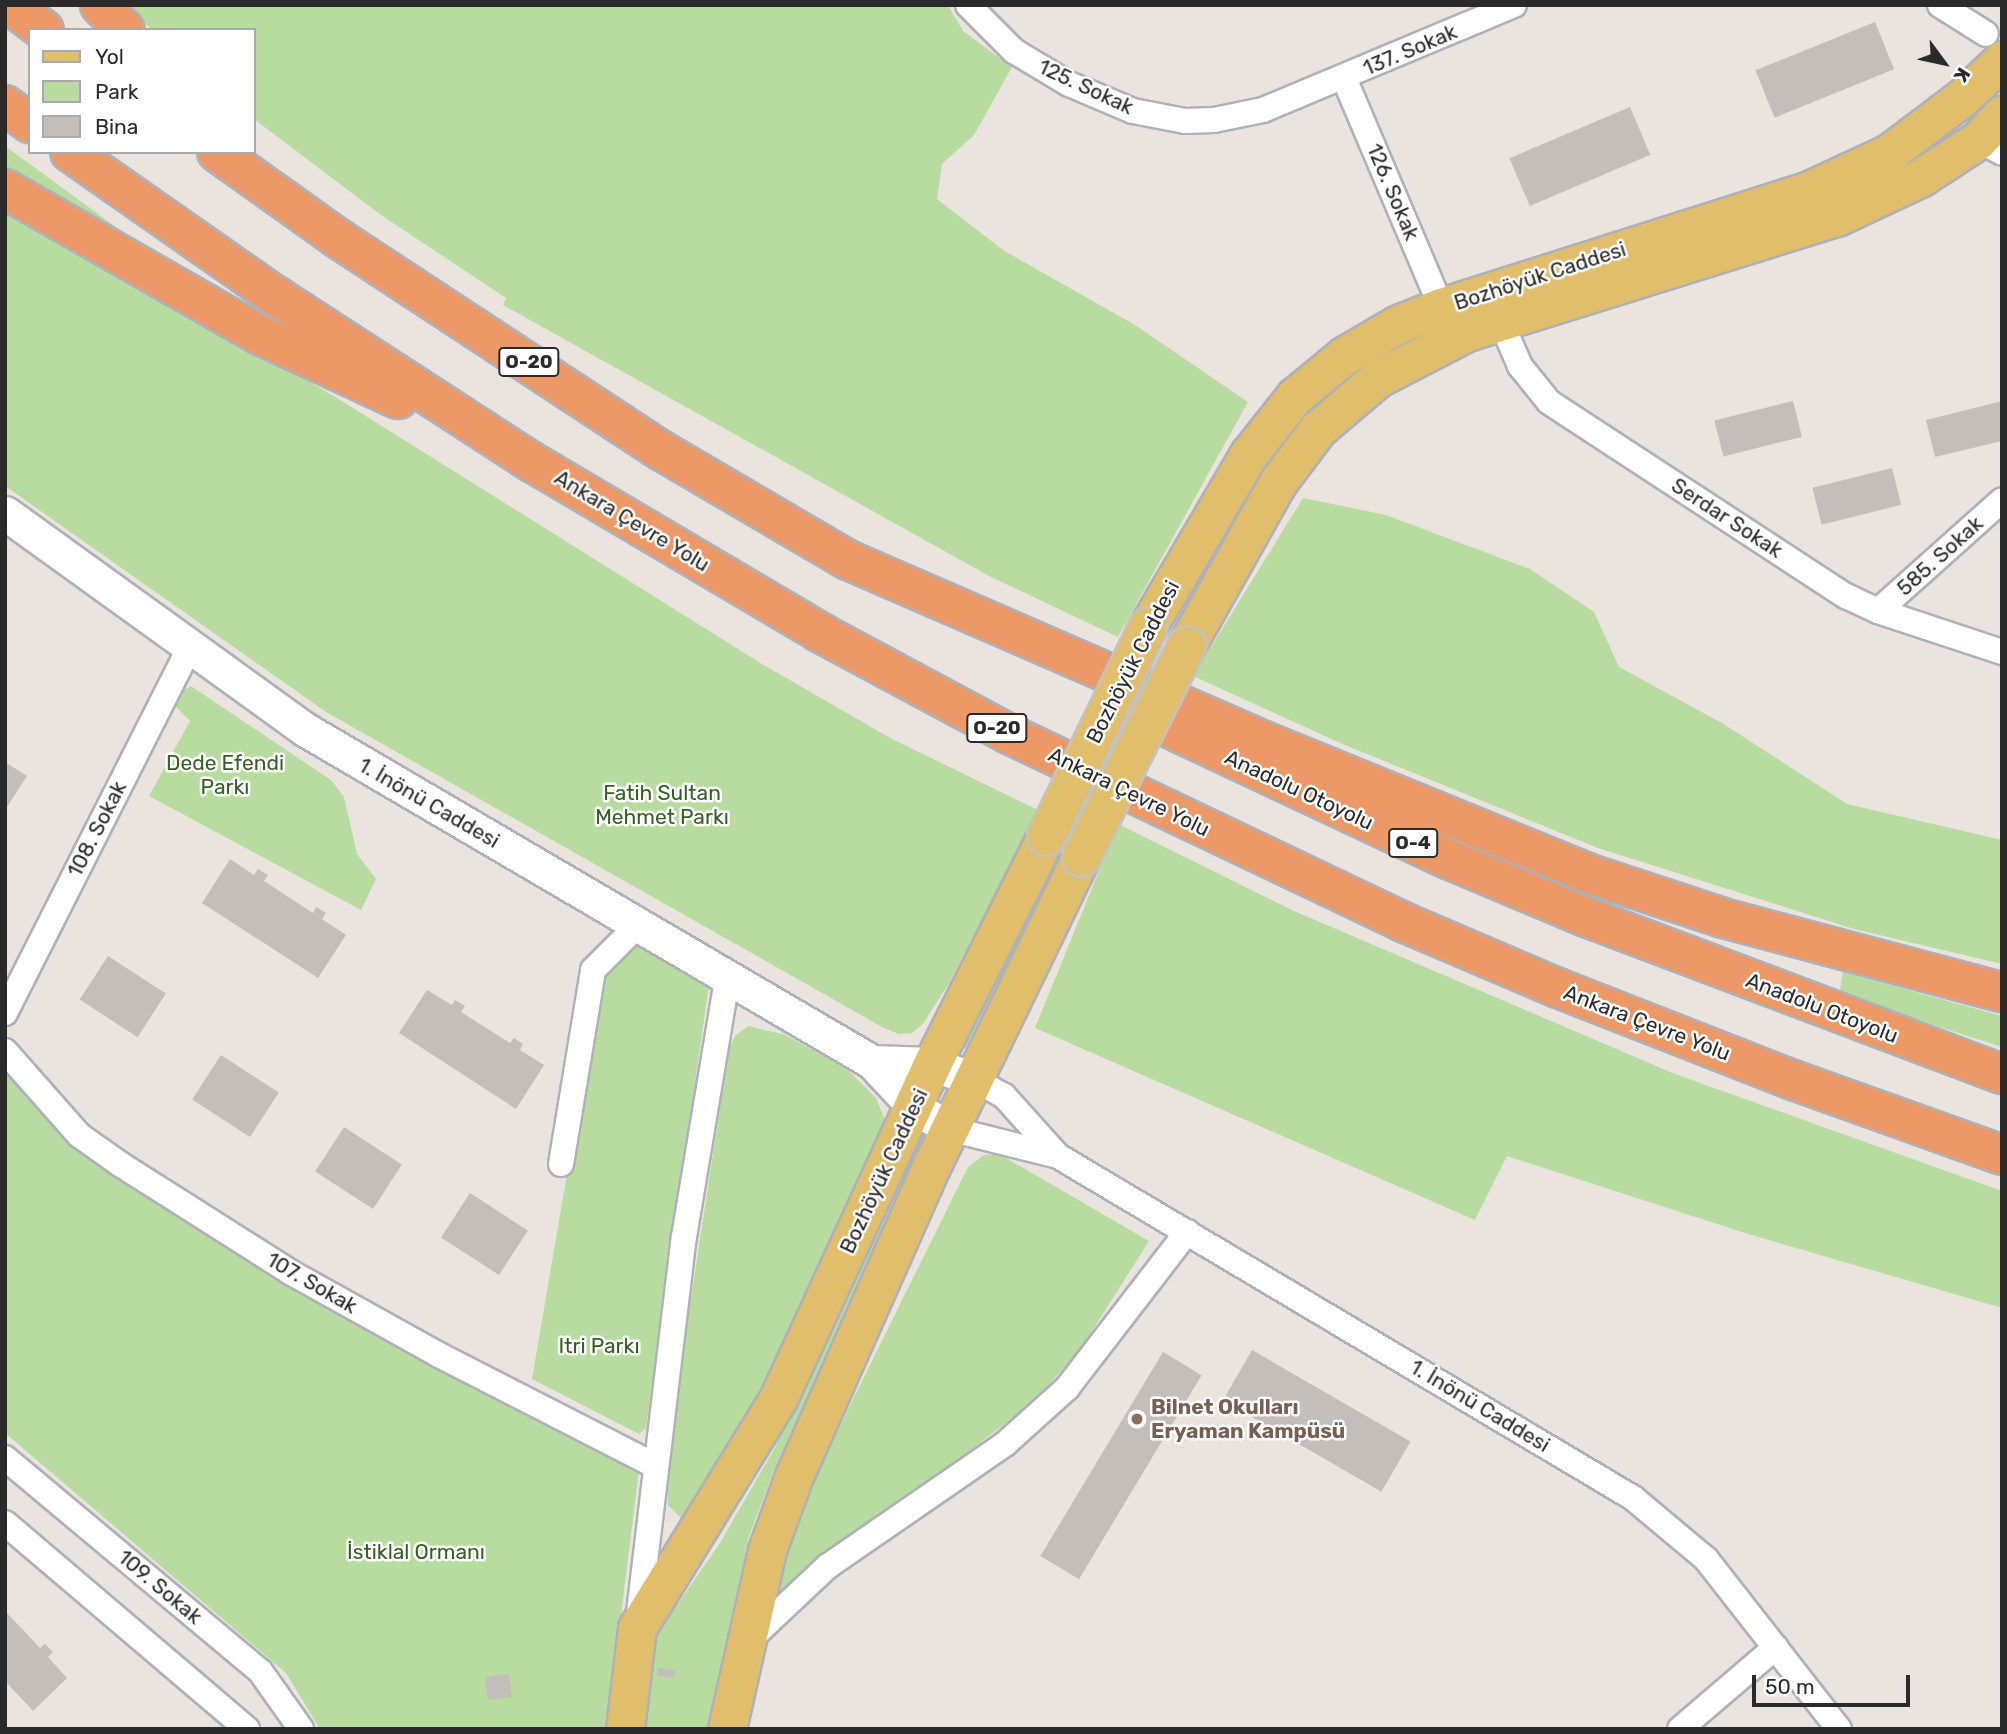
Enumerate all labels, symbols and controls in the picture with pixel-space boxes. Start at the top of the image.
street label: 137. Sokak [1359,19,1461,81]
legend [28,28,256,154]
north arrow [1909,28,1979,98]
text: Yol [95,44,124,69]
street label: 125. Sokak [1034,54,1138,120]
text: K [1949,63,1975,86]
text: Park [95,79,139,104]
text: Bina [95,114,138,139]
street label: 126. Sokak [1361,140,1425,244]
street label: Bozhöyük Caddesi [1451,236,1629,316]
road number: O-20 [498,346,560,378]
street label: Ankara Çevre Yolu [550,465,714,577]
street label: Serdar Sokak [1666,473,1788,563]
street label: 585. Sokak [1892,511,1988,601]
street label: Bozhöyük Caddesi [1081,576,1185,748]
road number: O-20 [965,712,1028,744]
street label: Ankara Çevre Yolu [1044,742,1214,842]
street label: Anadolu Otoyolu [1221,745,1377,835]
park label: Dede Efendi Parkı [166,750,284,800]
street label: 1. İnönü Caddesi [354,752,504,854]
street label: 108. Sokak [62,777,132,881]
park label: Fatih Sultan Mehmet Parkı [595,780,729,830]
road number: O-4 [1387,828,1439,858]
street label: Anadolu Otoyolu [1742,967,1902,1049]
street label: Ankara Çevre Yolu [1560,980,1734,1066]
street label: Bozhöyük Caddesi [835,1084,933,1258]
street label: 107. Sokak [262,1247,362,1319]
park label: Itri Parkı [559,1333,639,1359]
street label: 1. İnönü Caddesi [1406,1354,1554,1458]
place label: Bilnet Okulları Eryaman Kampüsü [1151,1394,1345,1444]
marker: Bilnet Okulları Eryaman Kampüsü [1129,1411,1145,1427]
park label: İstiklal Ormanı [347,1539,485,1565]
street label: 109. Sokak [113,1545,207,1629]
scale bar [1755,1660,1912,1704]
text: 50 m [1765,1674,1815,1699]

